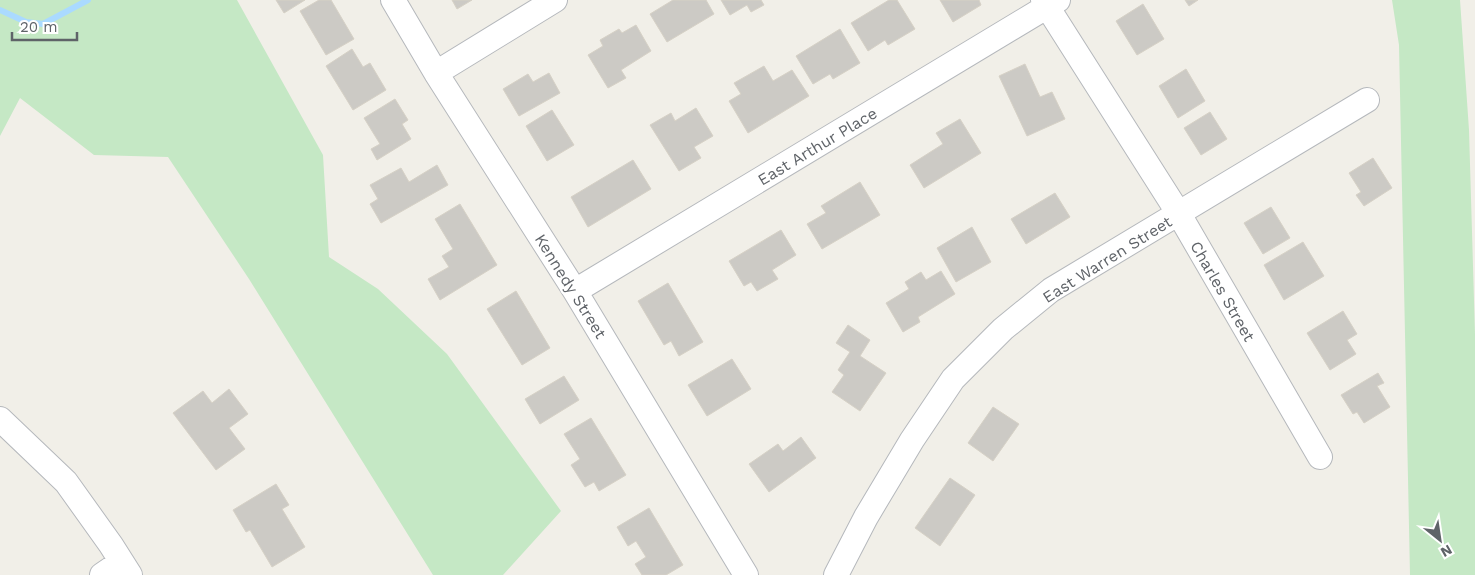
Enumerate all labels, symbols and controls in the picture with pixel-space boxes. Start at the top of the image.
scale bar [12,10,78,42]
text: 20 m [20,18,58,36]
street label: East Arthur Place [754,103,880,190]
street label: East Warren Street [1039,212,1176,307]
street label: Kennedy Street [531,231,610,342]
street label: Charles Street [1186,238,1259,345]
north arrow [1415,515,1465,565]
text: N [1438,542,1455,561]

